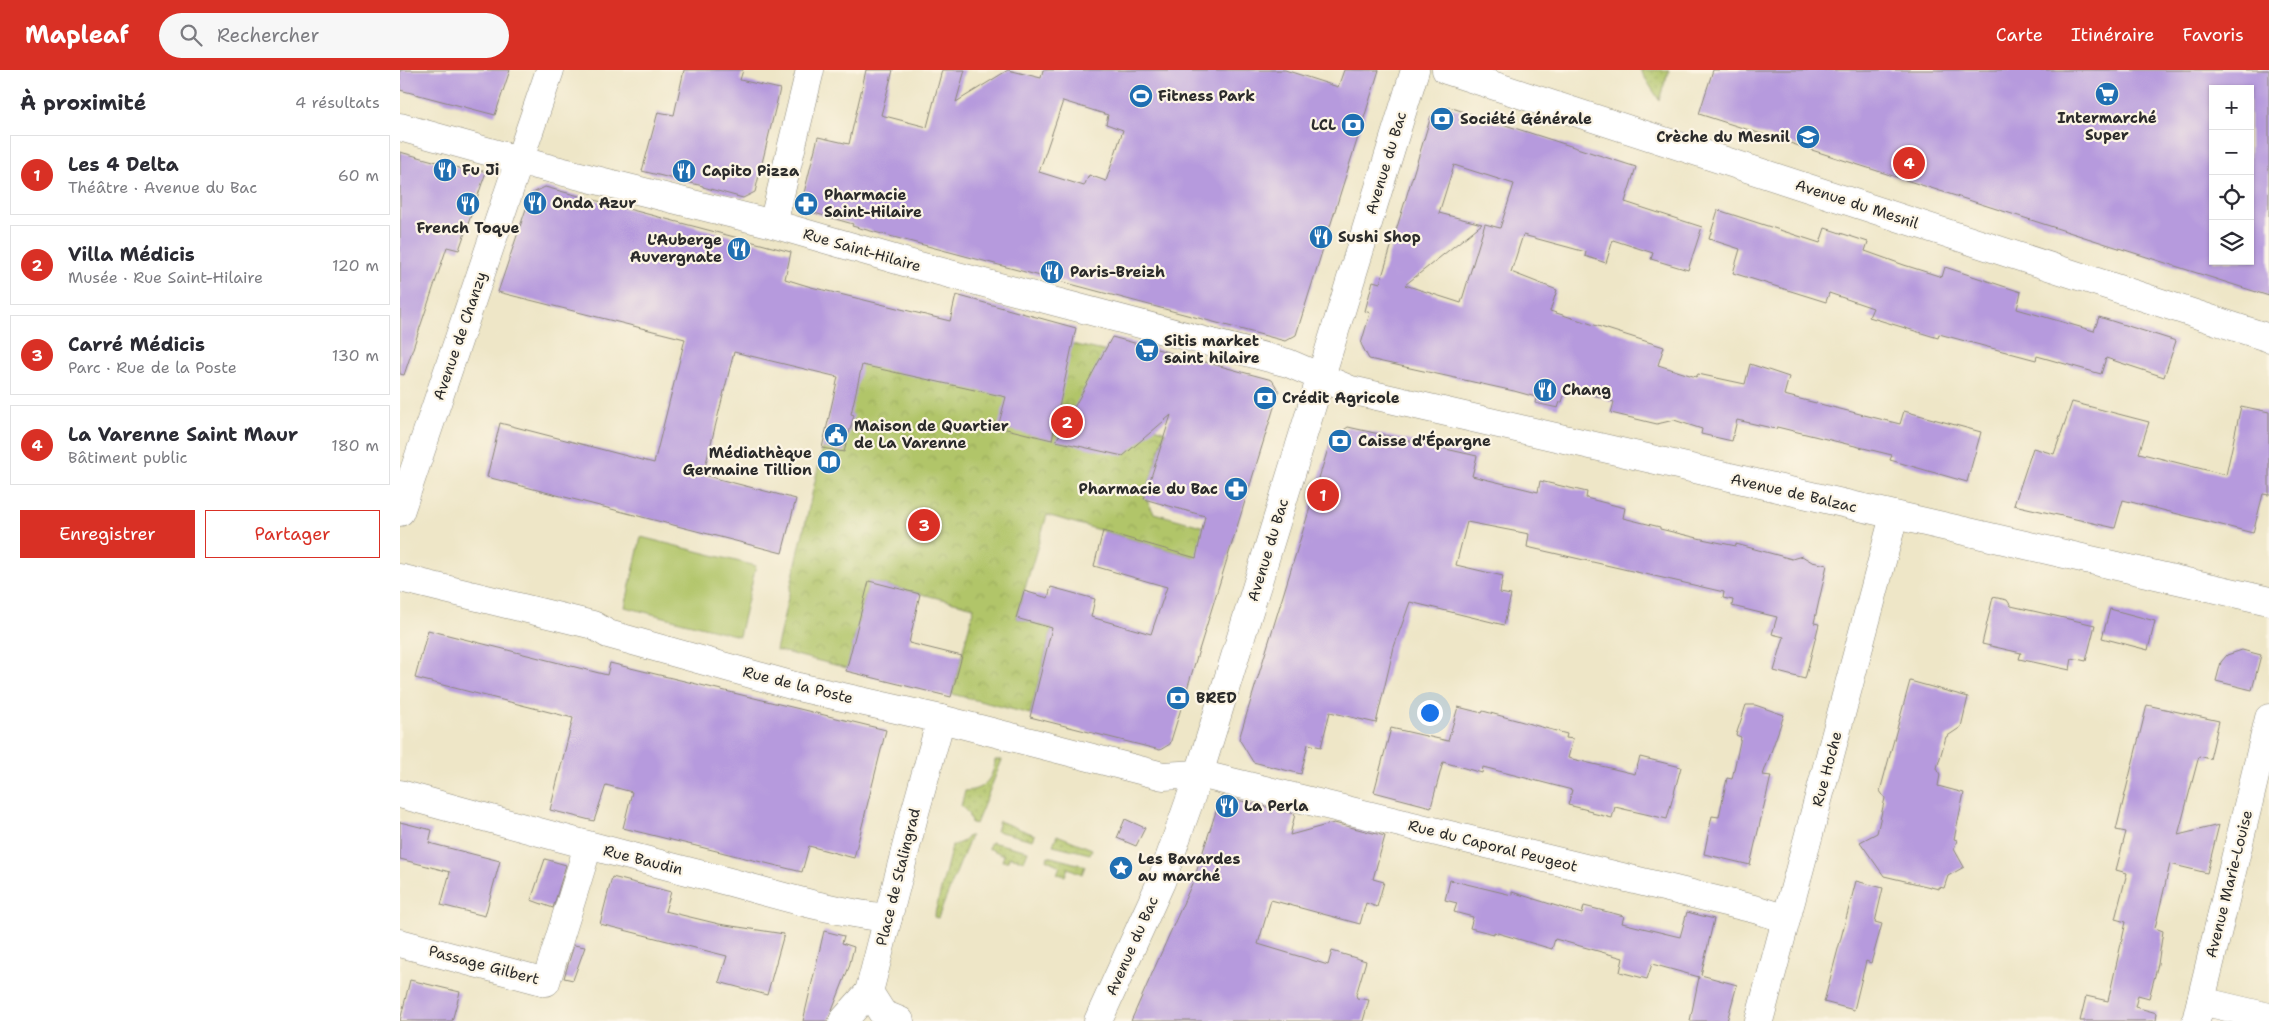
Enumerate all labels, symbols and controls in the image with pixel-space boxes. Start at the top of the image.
search box [159,13,509,58]
text: Mapleaf [25,19,129,51]
icon: search [177,21,205,49]
text: Rechercher [217,23,319,48]
text: Carte [1996,23,2043,47]
text: Itinéraire [2071,23,2155,47]
text: Favoris [2183,23,2244,47]
supermarket icon: Intermarché Super [2094,81,2120,107]
sports icon: Fitness Park [1128,83,1154,109]
map controls [2209,85,2254,265]
button: + [2209,85,2254,130]
place label: Fitness Park [1158,86,1255,106]
text: À proximité [20,89,146,117]
text: 4 résultats [295,92,380,113]
bank icon: Société Générale [1429,106,1455,132]
place label: Intermarché Super [2057,108,2157,145]
street label: Avenue du Bac [1361,109,1411,217]
place label: Société Générale [1460,109,1592,129]
bank icon: LCL [1340,112,1366,138]
place label: LCL [1311,115,1336,135]
school or university icon: Crèche du Mesnil [1795,124,1821,150]
place label: Crèche du Mesnil [1656,127,1790,147]
button: − [2209,130,2254,175]
pin: 4 [1893,144,1925,182]
text: Les 4 Delta [68,152,179,177]
restaurant icon: Fu Ji [432,157,458,183]
restaurant icon: Capito Pizza [671,158,697,184]
place label: Fu Ji [462,160,499,180]
place label: Capito Pizza [702,161,800,181]
text: 1 [33,165,41,186]
text: 60 m [338,165,379,186]
street label: Avenue du Mesnil [1793,175,1922,234]
button: locate [2209,175,2254,220]
text: Théâtre · Avenue du Bac [68,177,257,198]
place label: Pharmacie Saint-Hilaire [824,185,922,222]
restaurant icon: Onda Azur [522,190,548,216]
restaurant icon: French Toque [455,191,481,217]
pharmacy icon: Pharmacie Saint-Hilaire [793,191,819,217]
place label: Onda Azur [552,193,636,213]
place label: French Toque [416,218,520,238]
button: layers [2209,220,2254,265]
street label: Rue Saint-Hilaire [801,224,923,276]
restaurant icon: Sushi Shop [1308,224,1334,250]
place label: Sushi Shop [1338,227,1421,247]
place label: L'Auberge Auvergnate [630,230,722,267]
restaurant icon: L'Auberge Auvergnate [726,236,752,262]
text: Villa Médicis [68,242,195,267]
text: 2 [31,255,43,276]
text: 120 m [332,255,379,276]
restaurant icon: Paris-Breizh [1039,259,1065,285]
place label: Paris-Breizh [1070,262,1165,282]
text: Musée · Rue Saint-Hilaire [68,267,263,288]
street label: Avenue de Chanzy [429,269,491,403]
place label: Sitis market saint hilaire [1164,331,1260,368]
text: Carré Médicis [68,332,205,357]
supermarket icon: Sitis market saint hilaire [1134,337,1160,363]
text: 3 [31,345,43,366]
text: 130 m [332,345,379,366]
text: Parc · Rue de la Poste [68,357,237,378]
restaurant icon: Chang [1532,377,1558,403]
place label: Chang [1562,380,1611,400]
bank icon: Crédit Agricole [1252,385,1278,411]
place label: Crédit Agricole [1282,388,1400,408]
pin: 2 [1051,403,1083,441]
place label: Maison de Quartier de La Varenne [854,416,1009,453]
text: La Varenne Saint Maur [68,422,298,447]
public building icon: Maison de Quartier de La Varenne [823,422,849,448]
bank icon: Caisse d'Épargne [1327,428,1353,454]
place label: Caisse d'Épargne [1358,430,1491,451]
text: 4 [31,435,43,456]
text: 180 m [331,435,379,456]
place label: Médiathèque Germaine Tillion [683,443,812,480]
text: Bâtiment public [68,447,188,468]
library icon: Médiathèque Germaine Tillion [816,449,842,475]
street label: Avenue de Balzac [1729,469,1859,517]
pharmacy icon: Pharmacie du Bac [1223,476,1249,502]
pin: 1 [1307,476,1339,514]
place label: Pharmacie du Bac [1079,479,1218,499]
street label: Avenue du Bac [1243,496,1293,604]
pin: 3 [908,506,940,544]
button: Enregistrer [20,510,195,558]
button: Partager [205,510,380,558]
street label: Rue de la Poste [741,662,855,708]
bank icon: BRED [1165,685,1191,711]
place label: BRED [1196,688,1237,708]
your location [1417,700,1443,726]
street label: Rue Hoche [1807,729,1847,809]
restaurant icon: La Perla [1214,793,1240,819]
place label: La Perla [1244,796,1309,816]
street label: Place de Stalingrad [871,806,925,948]
street label: Avenue Marie-Louise [2201,808,2257,960]
street label: Rue du Caporal Peugeot [1406,815,1580,877]
street label: Rue Baudin [601,840,685,880]
place label: Les Bavardes au marché [1138,849,1240,886]
place icon: Les Bavardes au marché [1108,855,1134,881]
street label: Avenue du Bac [1101,893,1163,999]
street label: Passage Gilbert [426,941,542,989]

